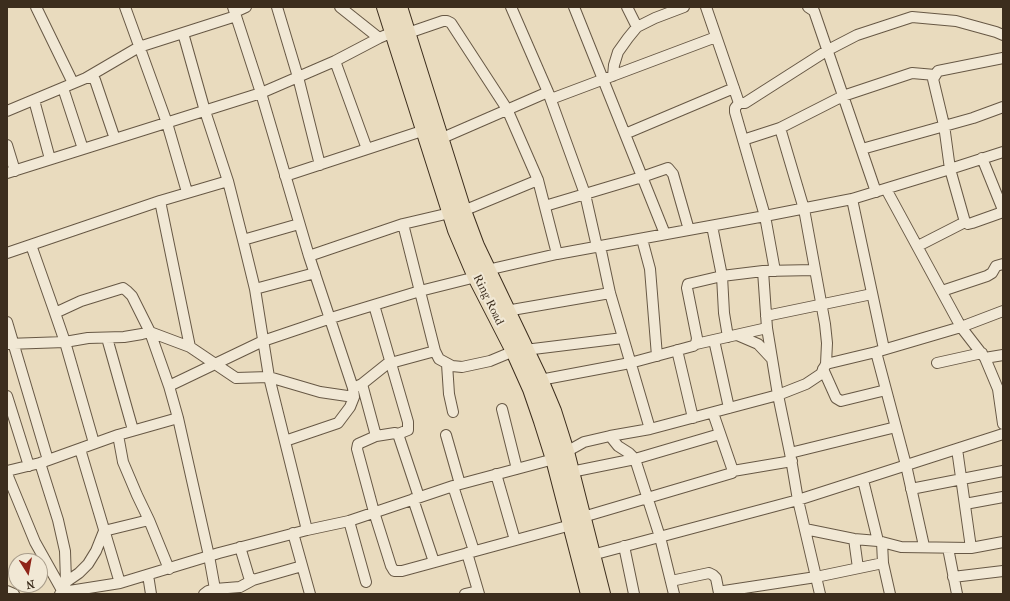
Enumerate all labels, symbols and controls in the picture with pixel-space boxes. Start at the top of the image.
street label: Ring Road [469,272,507,328]
north arrow [8,553,48,593]
text: N [25,577,36,591]

